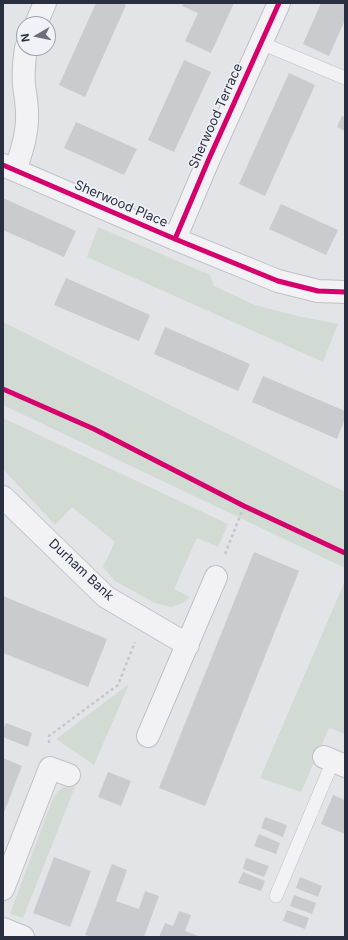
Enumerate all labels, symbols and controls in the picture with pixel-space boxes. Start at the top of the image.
north arrow [16,16,56,56]
text: N [18,32,33,43]
street label: Sherwood Terrace [186,61,246,171]
street label: Sherwood Place [72,177,170,231]
street label: Durham Bank [45,536,117,604]

